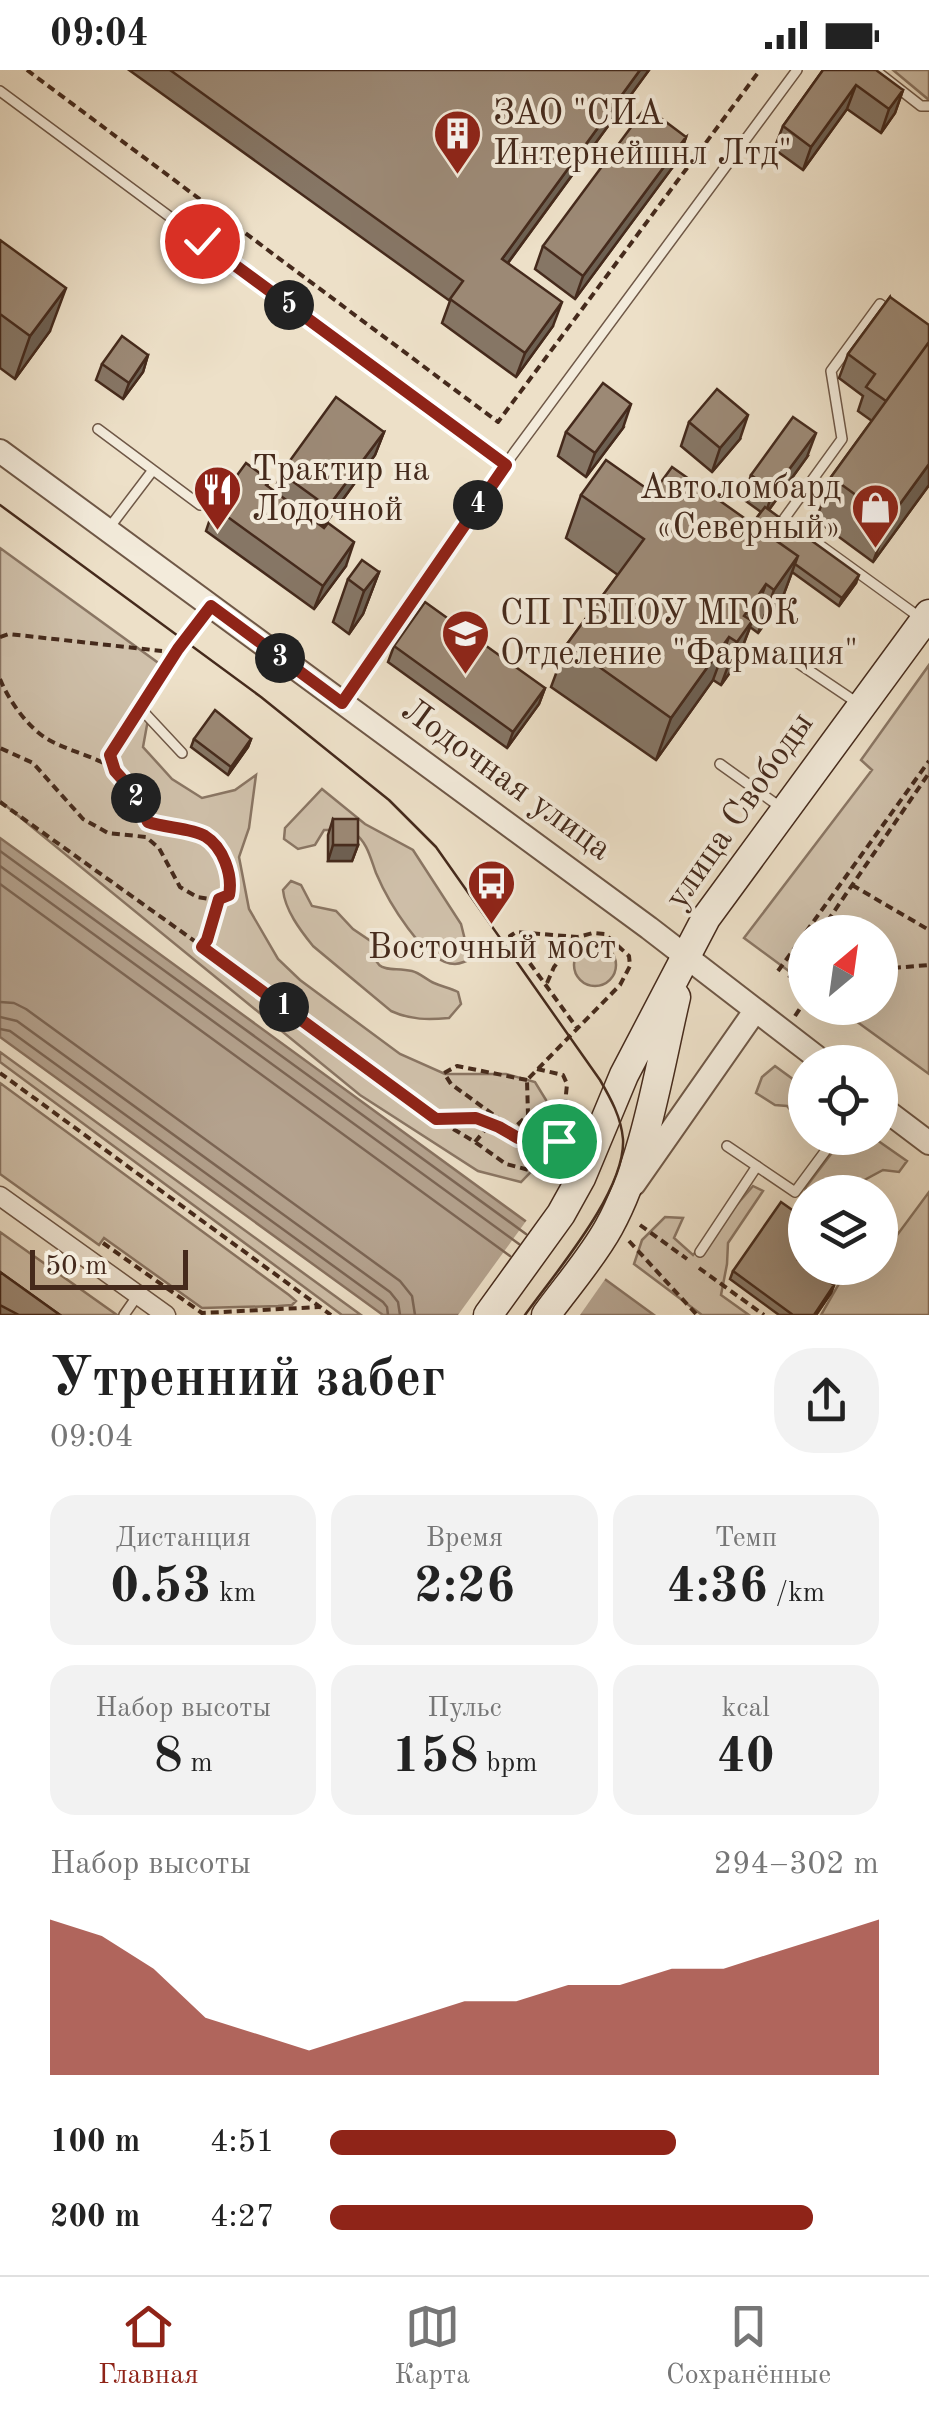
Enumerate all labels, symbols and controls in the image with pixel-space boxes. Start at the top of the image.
text: 09:04 [50,16,149,54]
place label: ЗАО "СИА Интернейшнл Лтд" [493,97,792,172]
building icon: ЗАО "СИА Интернейшнл Лтд" [432,108,484,176]
pin [160,199,245,284]
icon: check [175,214,230,269]
pin: 5 [264,280,314,330]
text: 5 [281,291,297,319]
place label: Трактир на Лодочной [252,453,430,528]
restaurant icon: Трактир на Лодочной [191,464,243,532]
place label: Автоломбард «Северный» [639,471,841,546]
pin: 4 [453,480,503,530]
shop icon: Автоломбард «Северный» [850,482,902,550]
text: 4 [470,491,486,519]
place label: СП ГБПОУ МГОК Отделение "Фармация" [500,597,858,672]
school or university icon: СП ГБПОУ МГОК Отделение "Фармация" [439,608,491,676]
pin: 3 [255,633,305,683]
text: 3 [272,644,288,672]
street label: Лодочная улица [395,692,617,868]
street label: улица Свободы [659,706,821,916]
pin: 2 [111,773,161,823]
text: 2 [128,784,144,812]
bus stop icon: Восточный мост [466,858,518,926]
north arrow [788,915,898,1025]
map controls [788,915,898,1285]
place label: Восточный мост [368,931,616,966]
pin: 1 [259,982,309,1032]
text: 1 [276,993,292,1021]
button: locate [788,1045,898,1155]
pin [517,1099,602,1184]
icon: arrive [532,1114,587,1169]
button: layers [788,1175,898,1285]
scale bar [30,1245,188,1290]
text: 50 m [45,1253,108,1281]
button: share [774,1348,879,1453]
text: Утренний забег [50,1353,446,1408]
text: 09:04 [50,1422,133,1454]
text: Дистанция [115,1525,251,1553]
text: Время [426,1525,503,1553]
text: Темп [715,1525,777,1553]
text: 0.53 [110,1563,211,1613]
text: 2:26 [414,1563,515,1613]
text: 4:36 [667,1563,768,1613]
text: km [211,1580,256,1608]
text: /km [768,1580,825,1608]
text: Набор высоты [95,1695,271,1723]
text: Пульс [427,1695,502,1723]
text: kcal [722,1695,770,1723]
text: 8 [154,1733,183,1783]
text: 158 [392,1733,479,1783]
text: 40 [717,1733,775,1783]
text: m [183,1750,213,1778]
text: bpm [479,1750,537,1778]
text: Набор высоты [50,1849,251,1881]
text: 294–302 m [713,1849,879,1881]
text: 100 m [50,2127,140,2159]
text: 4:51 [210,2127,275,2159]
text: 200 m [50,2202,140,2234]
text: 4:27 [210,2202,275,2234]
tab: Главная [98,2299,199,2394]
tab: Карта [394,2299,470,2394]
tab: Сохранённые [666,2299,831,2394]

